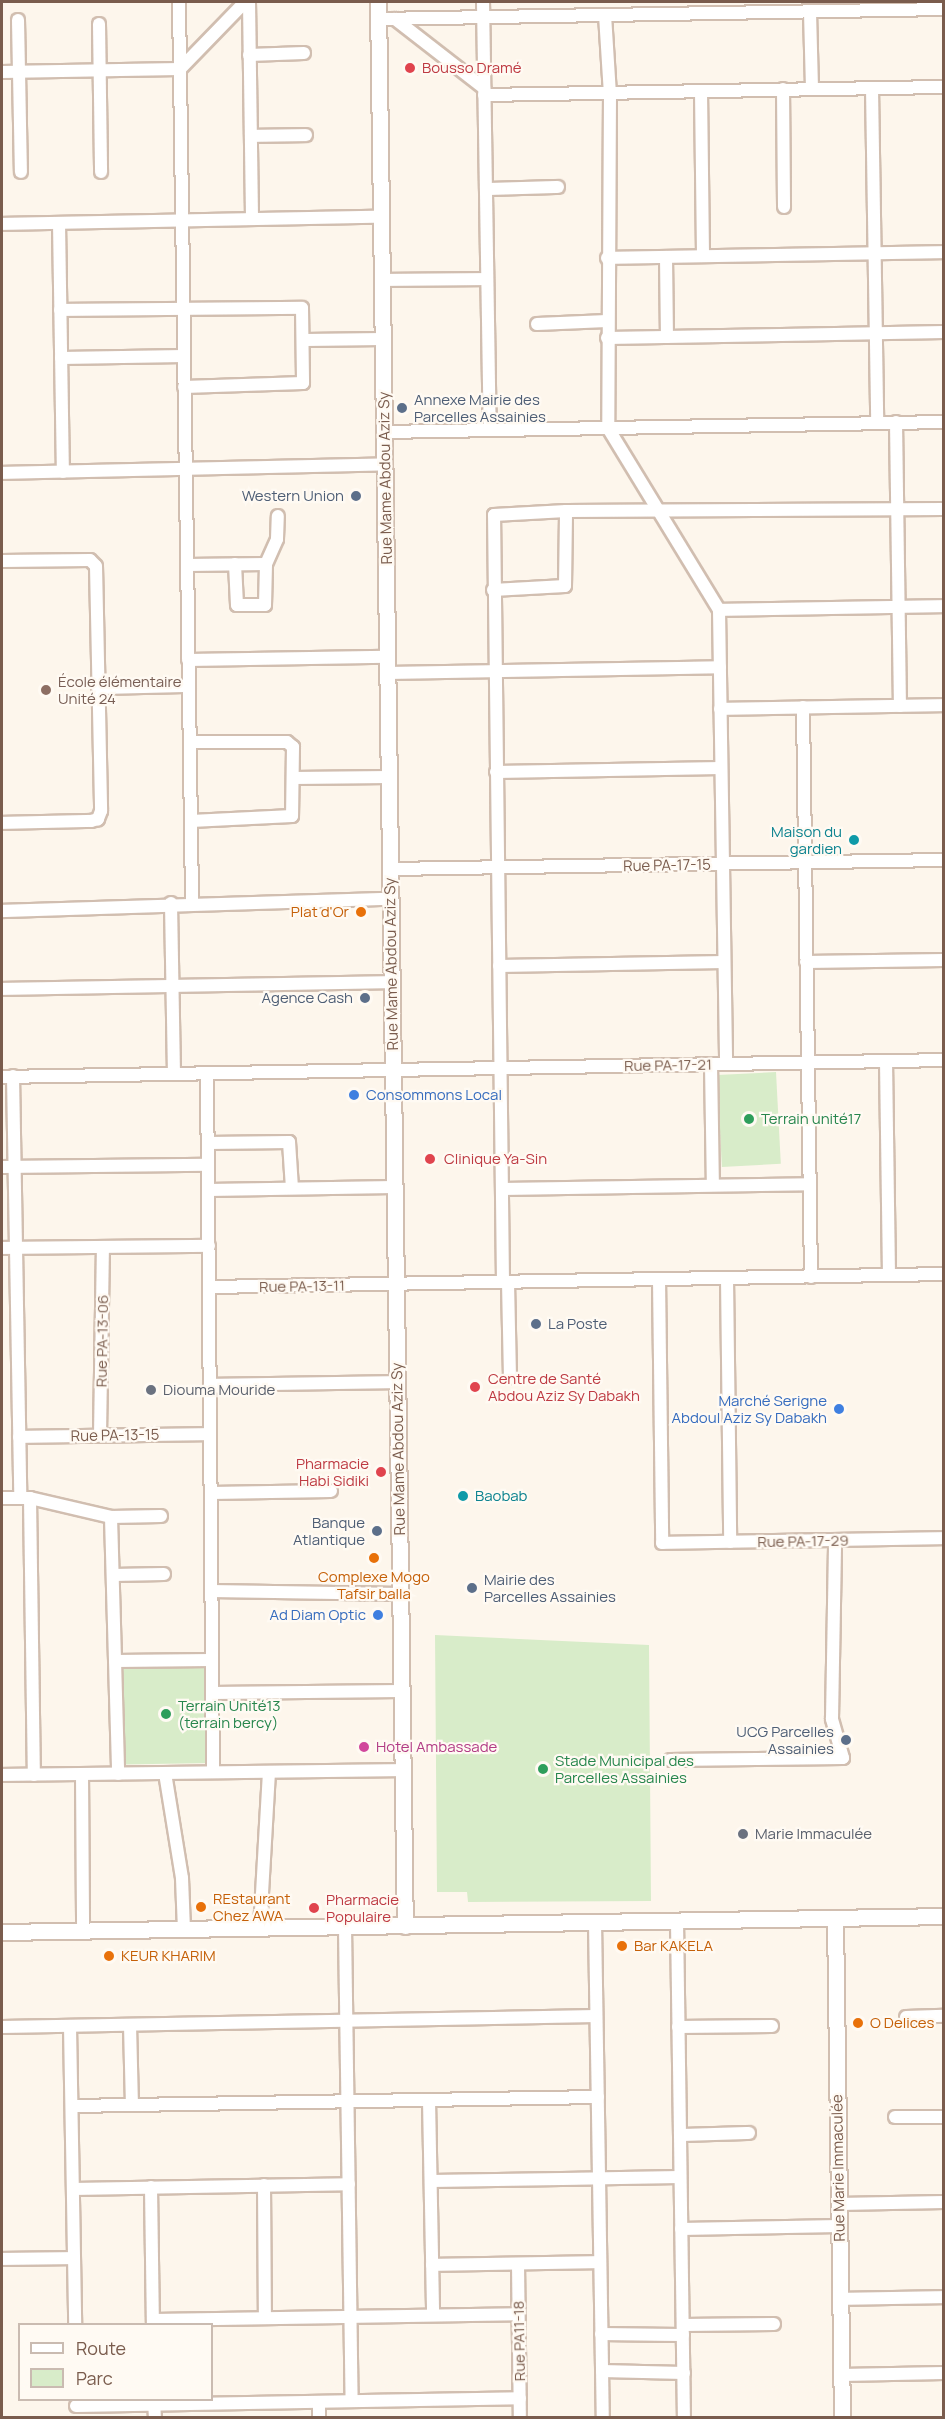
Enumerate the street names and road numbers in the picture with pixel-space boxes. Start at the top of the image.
street label: Rue Mame Abdou Aziz Sy [374,392,396,564]
street label: Rue PA-17-15 [623,855,711,875]
street label: Rue Mame Abdou Aziz Sy [380,878,402,1050]
street label: Rue PA-17-21 [624,1055,712,1075]
street label: Rue PA-13-11 [259,1276,345,1296]
street label: Rue PA-13-06 [92,1295,112,1387]
street label: Rue Mame Abdou Aziz Sy [387,1363,409,1535]
street label: Rue PA-13-15 [71,1425,159,1445]
street label: Rue PA-17-29 [757,1531,849,1551]
street label: Rue Marie Immaculée [828,2094,848,2242]
street label: Rue PA11-18 [509,2301,529,2381]

